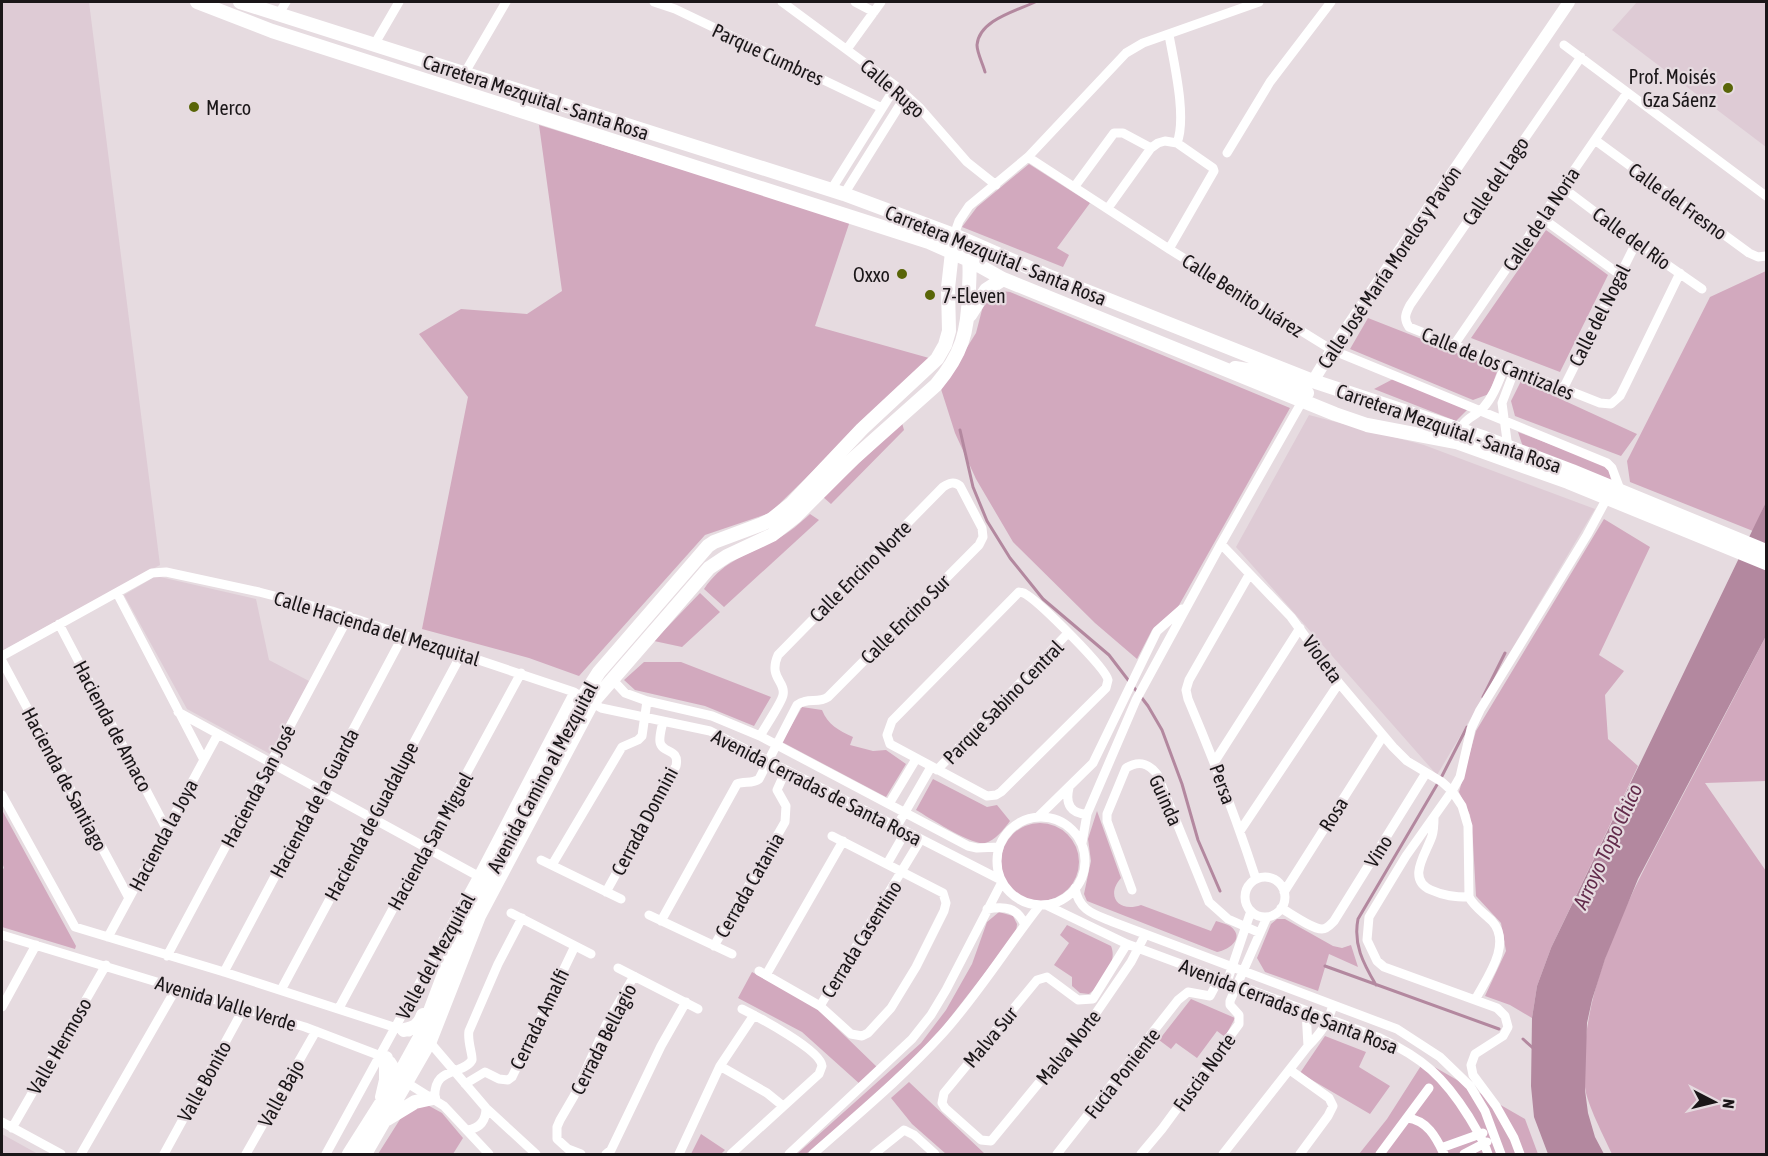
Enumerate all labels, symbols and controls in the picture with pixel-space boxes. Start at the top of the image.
street label: Parque Cumbres [709,18,827,90]
street label: Carretera Mezquital - Santa Rosa [420,50,652,144]
street label: Calle Rugo [856,54,930,122]
place label: Prof. Moisés Gza Sáenz [1628,65,1716,111]
marker: Prof. Moisés Gza Sáenz [1721,81,1735,95]
place label: Merco [206,96,251,119]
marker: Merco [187,100,201,114]
street label: Calle del Lago [1457,132,1533,230]
street label: Calle del Fresno [1624,158,1732,244]
street label: Calle José María Morelos y Pavón [1313,161,1465,373]
street label: Calle de la Noria [1498,163,1584,275]
street label: Carretera Mezquital - Santa Rosa [882,200,1110,310]
street label: Calle del Río [1588,202,1676,274]
street label: Calle Benito Juárez [1178,249,1308,341]
street label: Calle del Nogal [1564,260,1635,370]
place label: Oxxo [853,263,890,286]
marker: Oxxo [895,267,909,281]
place label: 7-Eleven [942,284,1006,307]
marker: 7-Eleven [923,288,937,302]
street label: Calle de los Cantizales [1418,322,1578,404]
street label: Carretera Mezquital - Santa Rosa [1334,379,1564,477]
street label: Calle Encino Norte [804,515,916,627]
street label: Calle Encino Sur [856,569,955,668]
street label: Calle Hacienda del Mezquital [271,586,483,670]
street label: Violeta [1298,631,1348,687]
street label: Parque Sabino Central [938,635,1068,769]
street label: Hacienda de Amaco [69,657,157,795]
street label: Avenida Camino al Mezquital [482,677,602,876]
street label: Hacienda de Santiago [17,703,113,855]
street label: Hacienda San José [216,721,300,851]
street label: Hacienda de la Guarda [265,724,363,882]
street label: Avenida Cerradas de Santa Rosa [708,724,926,850]
street label: Hacienda de Guadalupe [319,738,423,904]
street label: Persa [1205,761,1241,807]
street label: Cerrada Donnini [606,763,682,879]
street label: Hacienda San Miguel [383,767,478,914]
street label: Guinda [1145,771,1187,829]
street label: Hacienda la Joya [124,775,202,895]
water label: Arroyo Topo Chico [1567,779,1647,913]
street label: Rosa [1314,793,1352,835]
street label: Cerrada Catania [710,828,788,942]
street label: Vino [1359,831,1397,871]
street label: Cerrada Casentino [816,876,906,1002]
street label: Valle del Mezquital [391,888,480,1023]
street label: Avenida Cerradas de Santa Rosa [1176,954,1402,1058]
street label: Cerrada Amalfi [505,965,573,1073]
street label: Avenida Valle Verde [153,971,299,1035]
street label: Cerrada Bellagio [565,980,641,1098]
street label: Valle Hermoso [22,994,96,1098]
street label: Malva Sur [958,1001,1023,1072]
street label: Malva Norte [1031,1005,1105,1089]
street label: Fucia Poniente [1080,1023,1164,1123]
street label: Fuscia Norte [1168,1029,1240,1115]
street label: Valle Bonito [172,1037,236,1125]
street label: Valle Bajo [253,1055,309,1131]
north arrow [1684,1072,1744,1132]
text: N [1719,1098,1738,1110]

